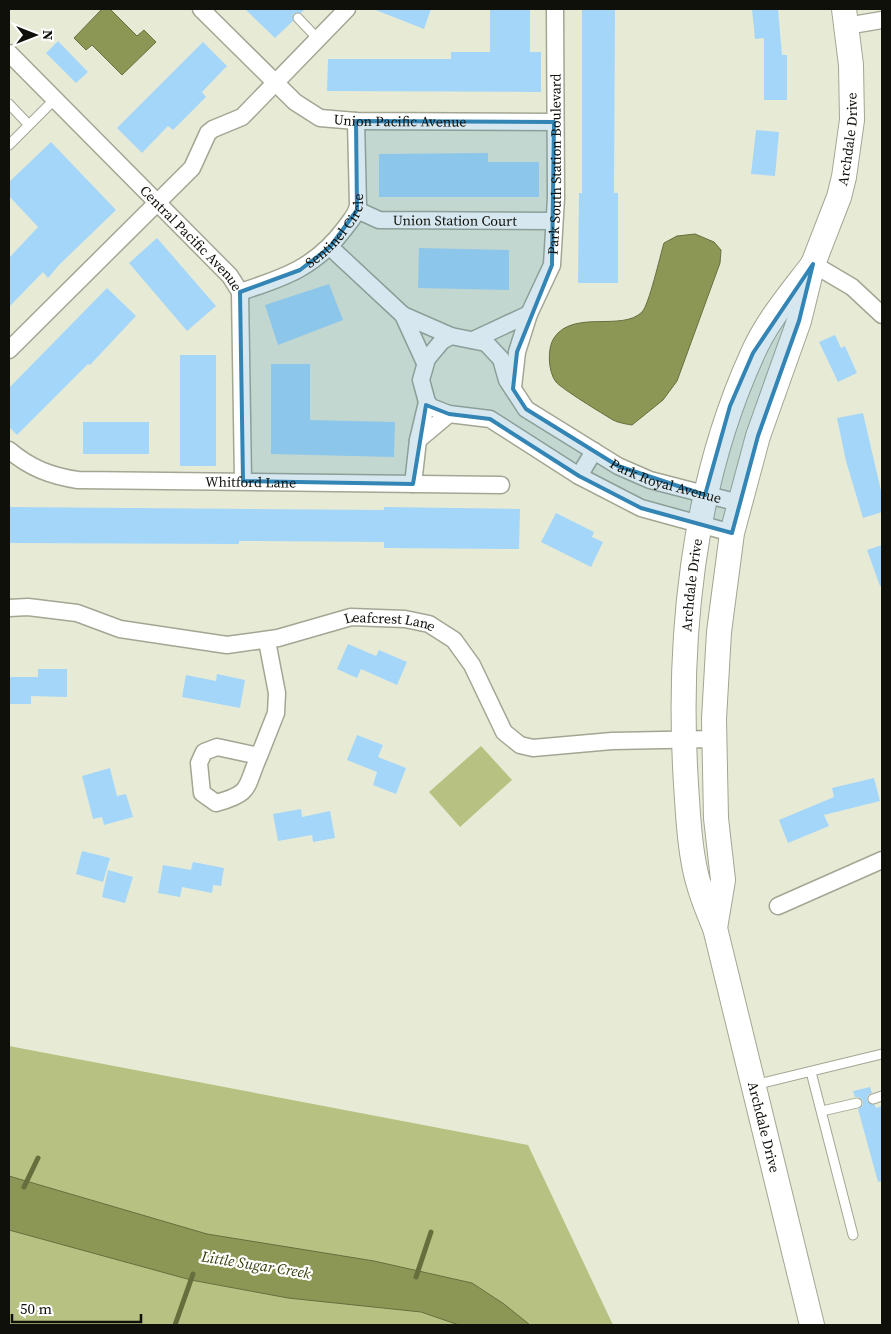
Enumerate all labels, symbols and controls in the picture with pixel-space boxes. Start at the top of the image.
north arrow [10,10,60,60]
text: N [38,30,58,40]
street label: Park South Station Boulevard [543,73,566,255]
street label: Archdale Drive [832,92,862,188]
street label: Union Pacific Avenue [333,109,466,132]
street label: Central Pacific Avenue [136,181,247,295]
street label: Sentinel Circle [301,193,368,273]
street label: Union Station Court [393,210,517,231]
street label: Park Royal Avenue [606,453,724,508]
street label: Whitford Lane [205,472,296,493]
street label: Archdale Drive [676,537,707,632]
street label: Leafcrest Lane [342,607,440,636]
street label: Archdale Drive [743,1079,785,1175]
water label: Little Sugar Creek [199,1245,313,1284]
scale bar [12,1292,141,1324]
text: 50 m [20,1298,52,1319]

